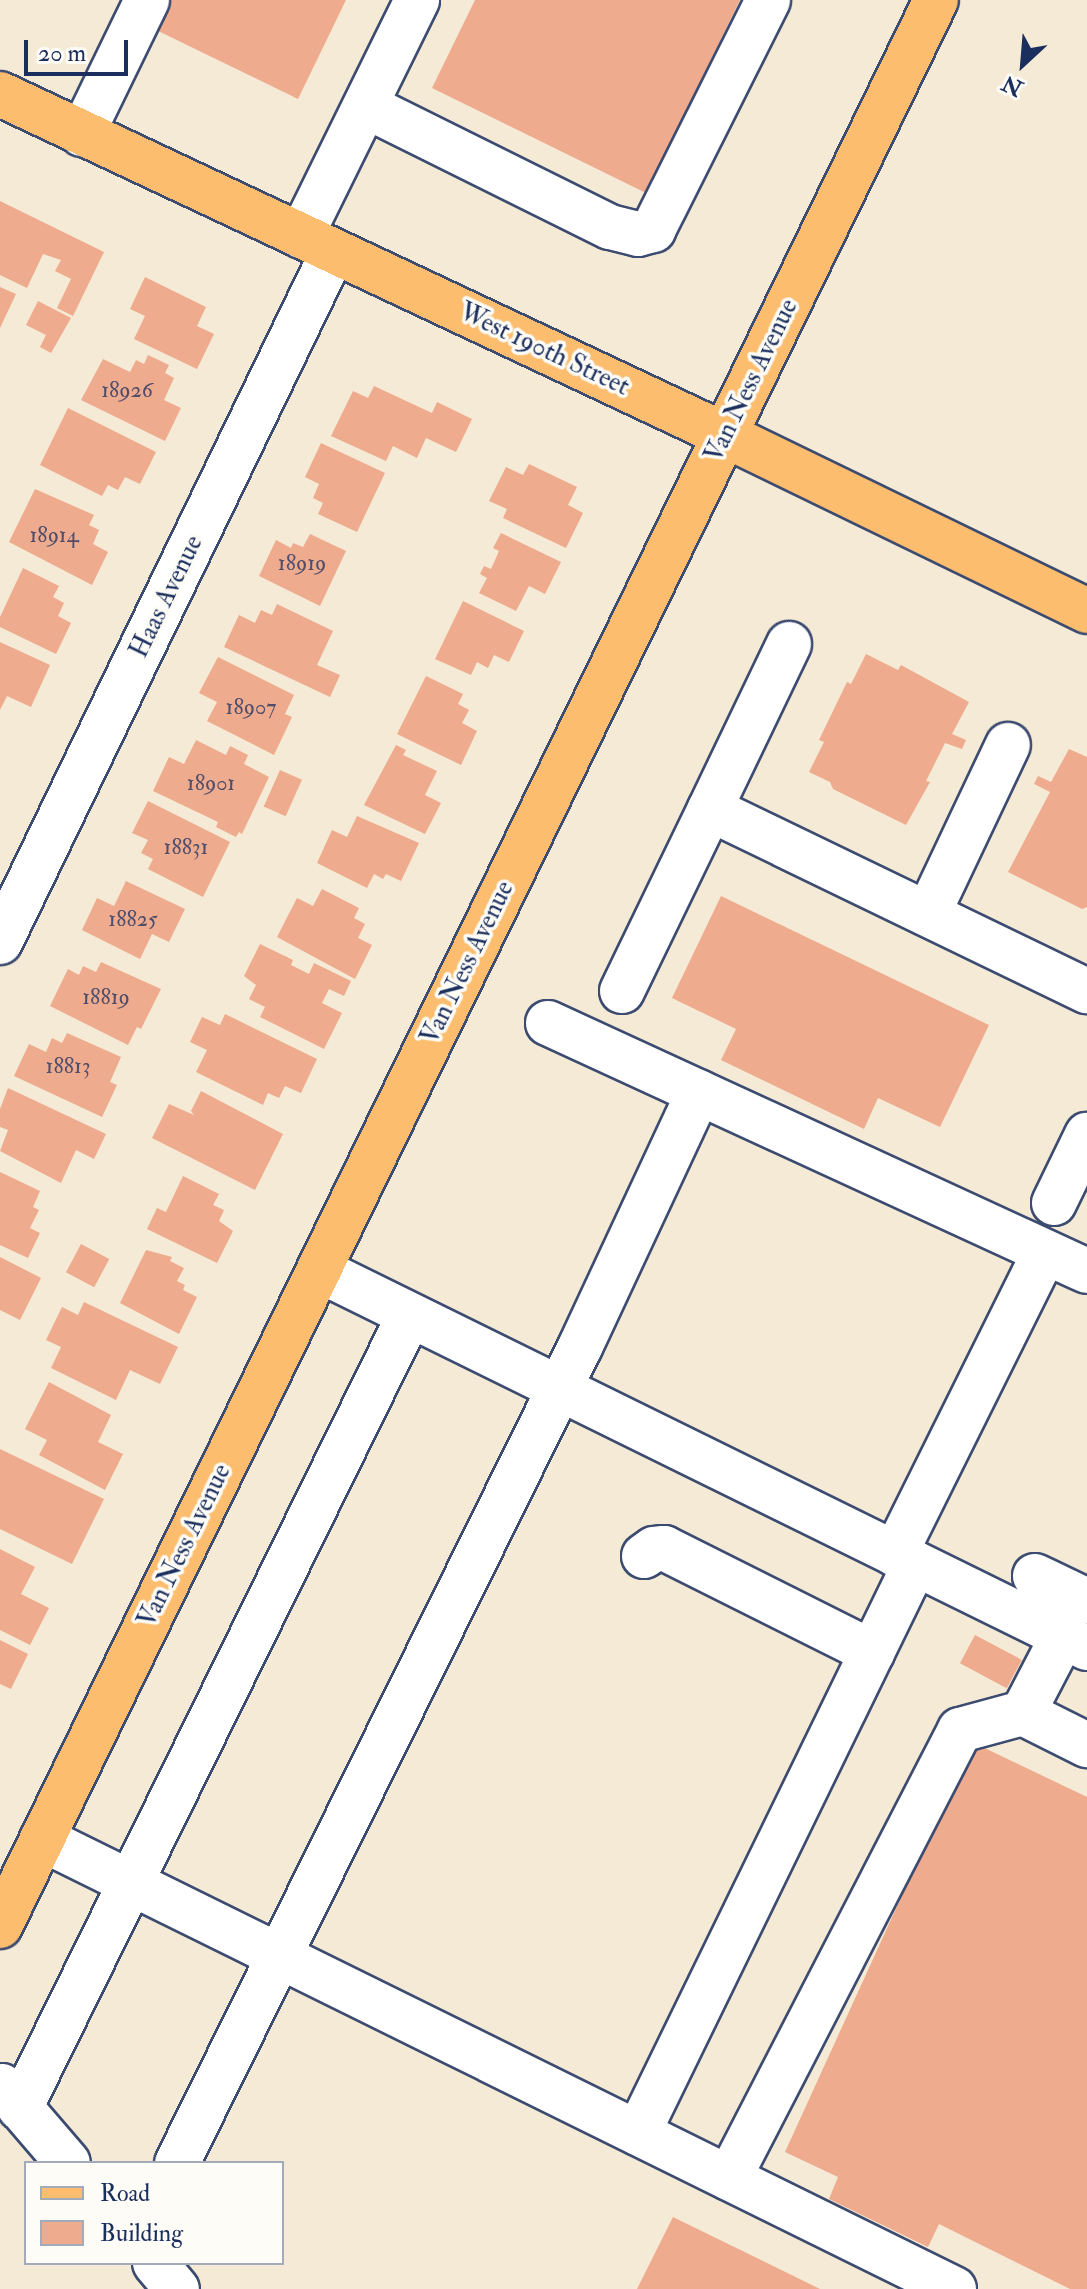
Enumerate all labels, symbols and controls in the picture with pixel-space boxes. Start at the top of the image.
scale bar [28,24,132,74]
north arrow [983,24,1063,104]
text: 20 m [38,38,86,69]
text: N [997,69,1027,102]
street label: Van Ness Avenue [699,294,805,468]
street label: West 190th Street [454,297,634,403]
house number: 18926 [101,378,153,404]
house number: 18914 [29,523,79,549]
street label: Haas Avenue [124,531,210,663]
house number: 18919 [278,551,326,577]
house number: 18907 [226,695,276,721]
house number: 18901 [187,771,235,797]
house number: 18831 [164,835,208,861]
street label: Van Ness Avenue [415,876,521,1050]
house number: 18825 [108,907,158,933]
house number: 18819 [82,985,130,1011]
house number: 18813 [46,1054,90,1080]
street label: Van Ness Avenue [132,1459,238,1633]
legend [24,2161,284,2265]
text: Road [100,2178,150,2209]
text: Building [100,2218,183,2249]

